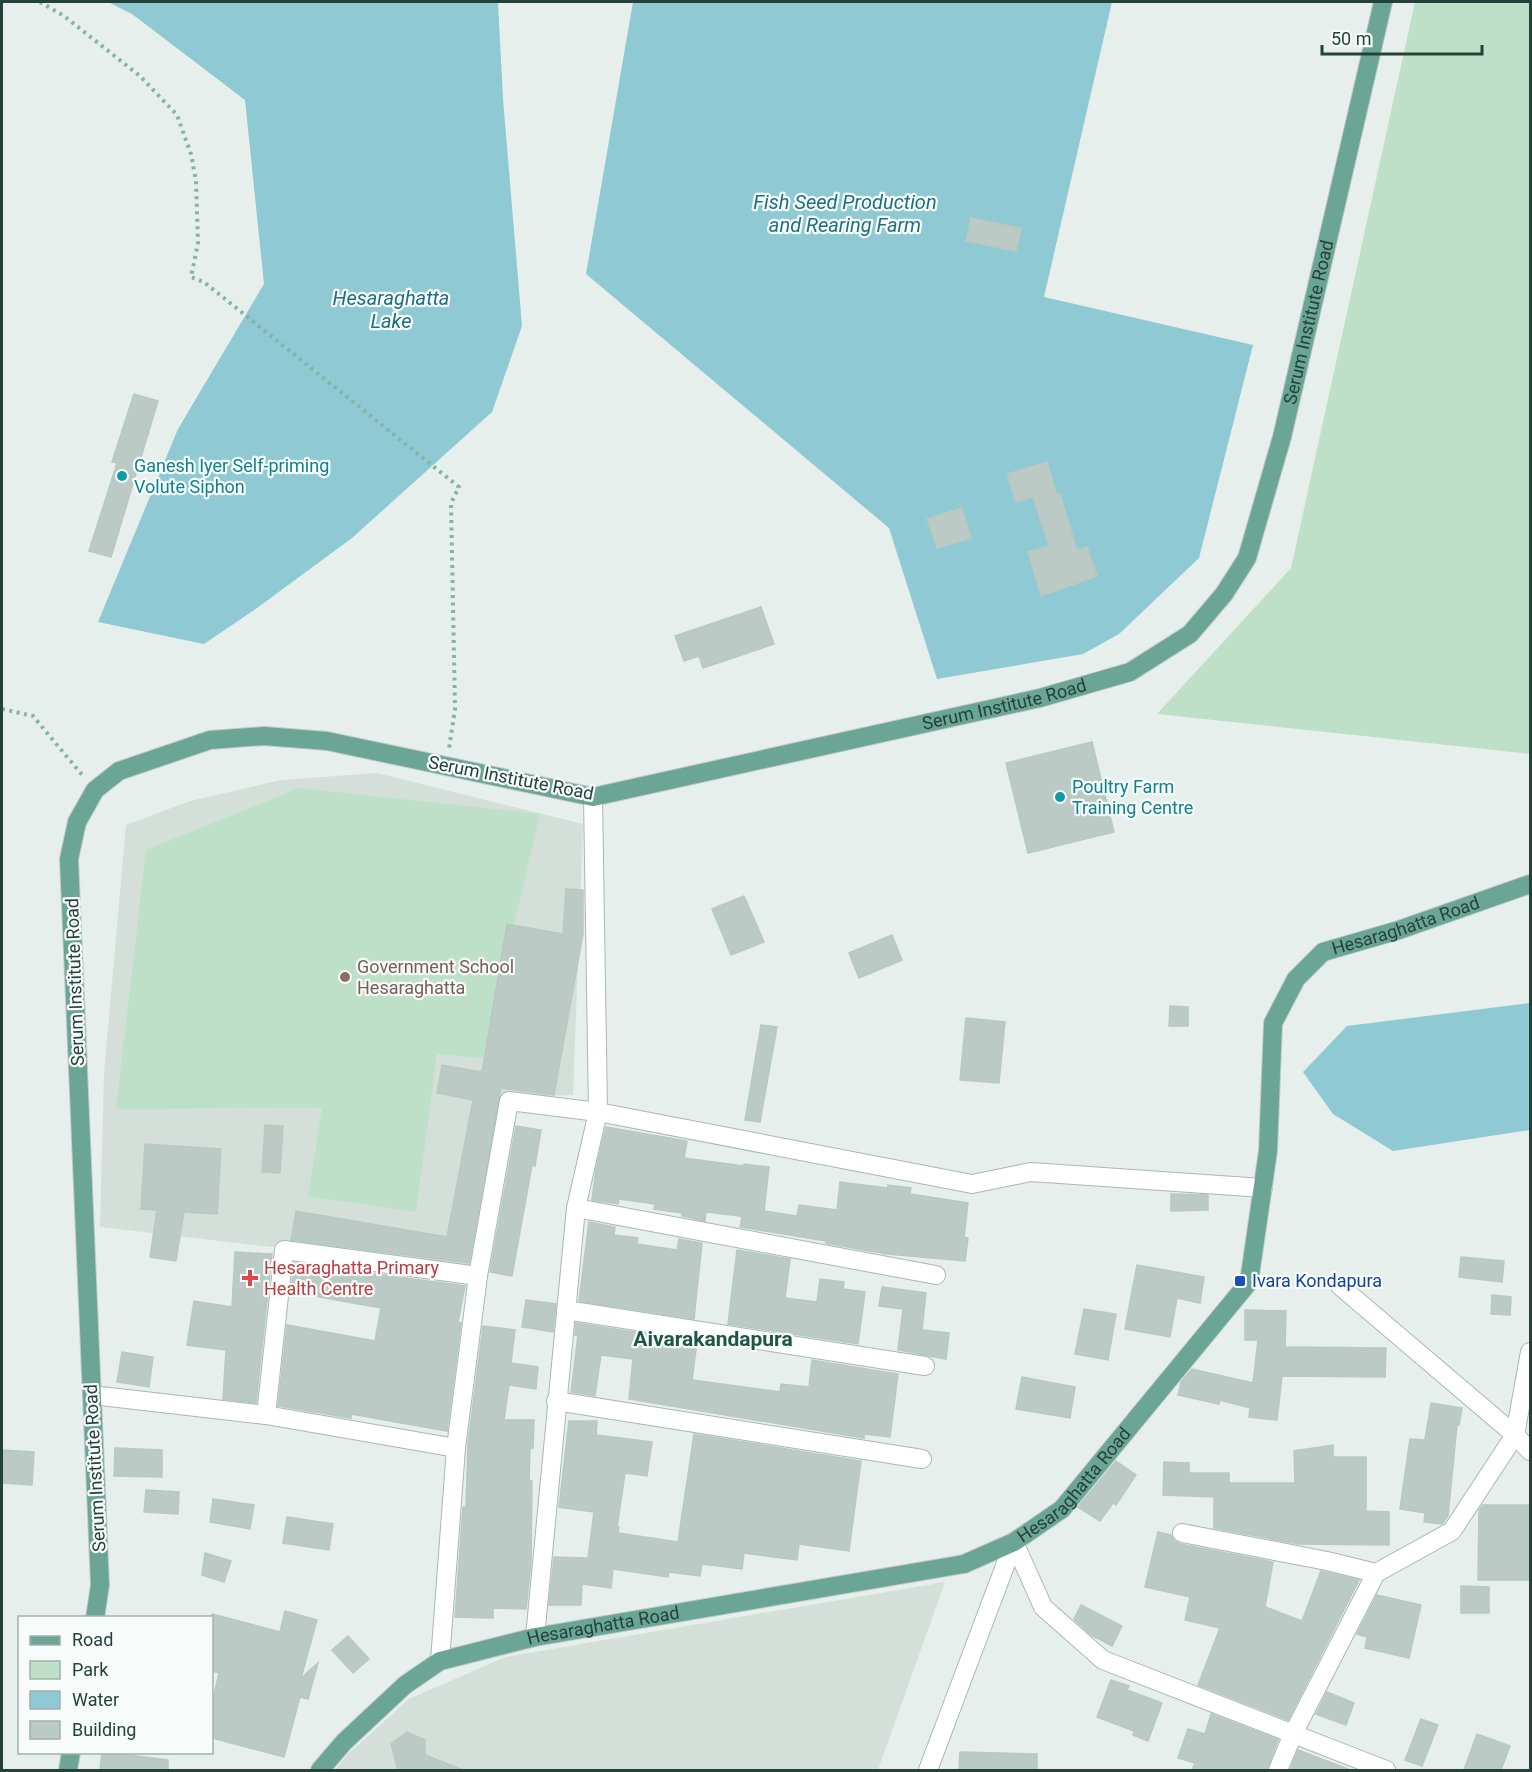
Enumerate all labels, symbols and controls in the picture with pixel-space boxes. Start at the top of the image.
scale bar [1322,18,1482,56]
text: 50 m [1331,28,1371,49]
water label: Fish Seed Production and Rearing Farm [753,190,937,237]
street label: Serum Institute Road [1279,238,1337,406]
water label: Hesaraghatta Lake [333,286,449,333]
place label: Ganesh Iyer Self-priming Volute Siphon [134,455,329,497]
marker: Ganesh Iyer Self-priming Volute Siphon [115,469,129,483]
street label: Serum Institute Road [920,674,1089,734]
street label: Serum Institute Road [427,751,596,804]
place label: Poultry Farm Training Centre [1072,776,1193,818]
marker: Poultry Farm Training Centre [1053,790,1067,804]
street label: Hesaraghatta Road [1329,892,1482,959]
street label: Serum Institute Road [61,898,88,1066]
place label: Government School Hesaraghatta [357,956,514,998]
marker: Government School Hesaraghatta [338,970,352,984]
place label: Hesaraghatta Primary Health Centre [264,1257,440,1299]
marker: Hesaraghatta Primary Health Centre [241,1269,259,1287]
place label: Ivara Kondapura [1252,1270,1382,1291]
marker: Ivara Kondapura [1233,1274,1247,1288]
district label: Aivarakandapura [633,1327,793,1351]
street label: Serum Institute Road [80,1384,109,1552]
street label: Hesaraghatta Road [1013,1423,1135,1547]
street label: Hesaraghatta Road [525,1602,681,1649]
legend [18,1616,213,1754]
text: Road [72,1629,113,1650]
text: Park [72,1659,109,1680]
text: Water [72,1689,119,1710]
text: Building [72,1719,136,1740]

